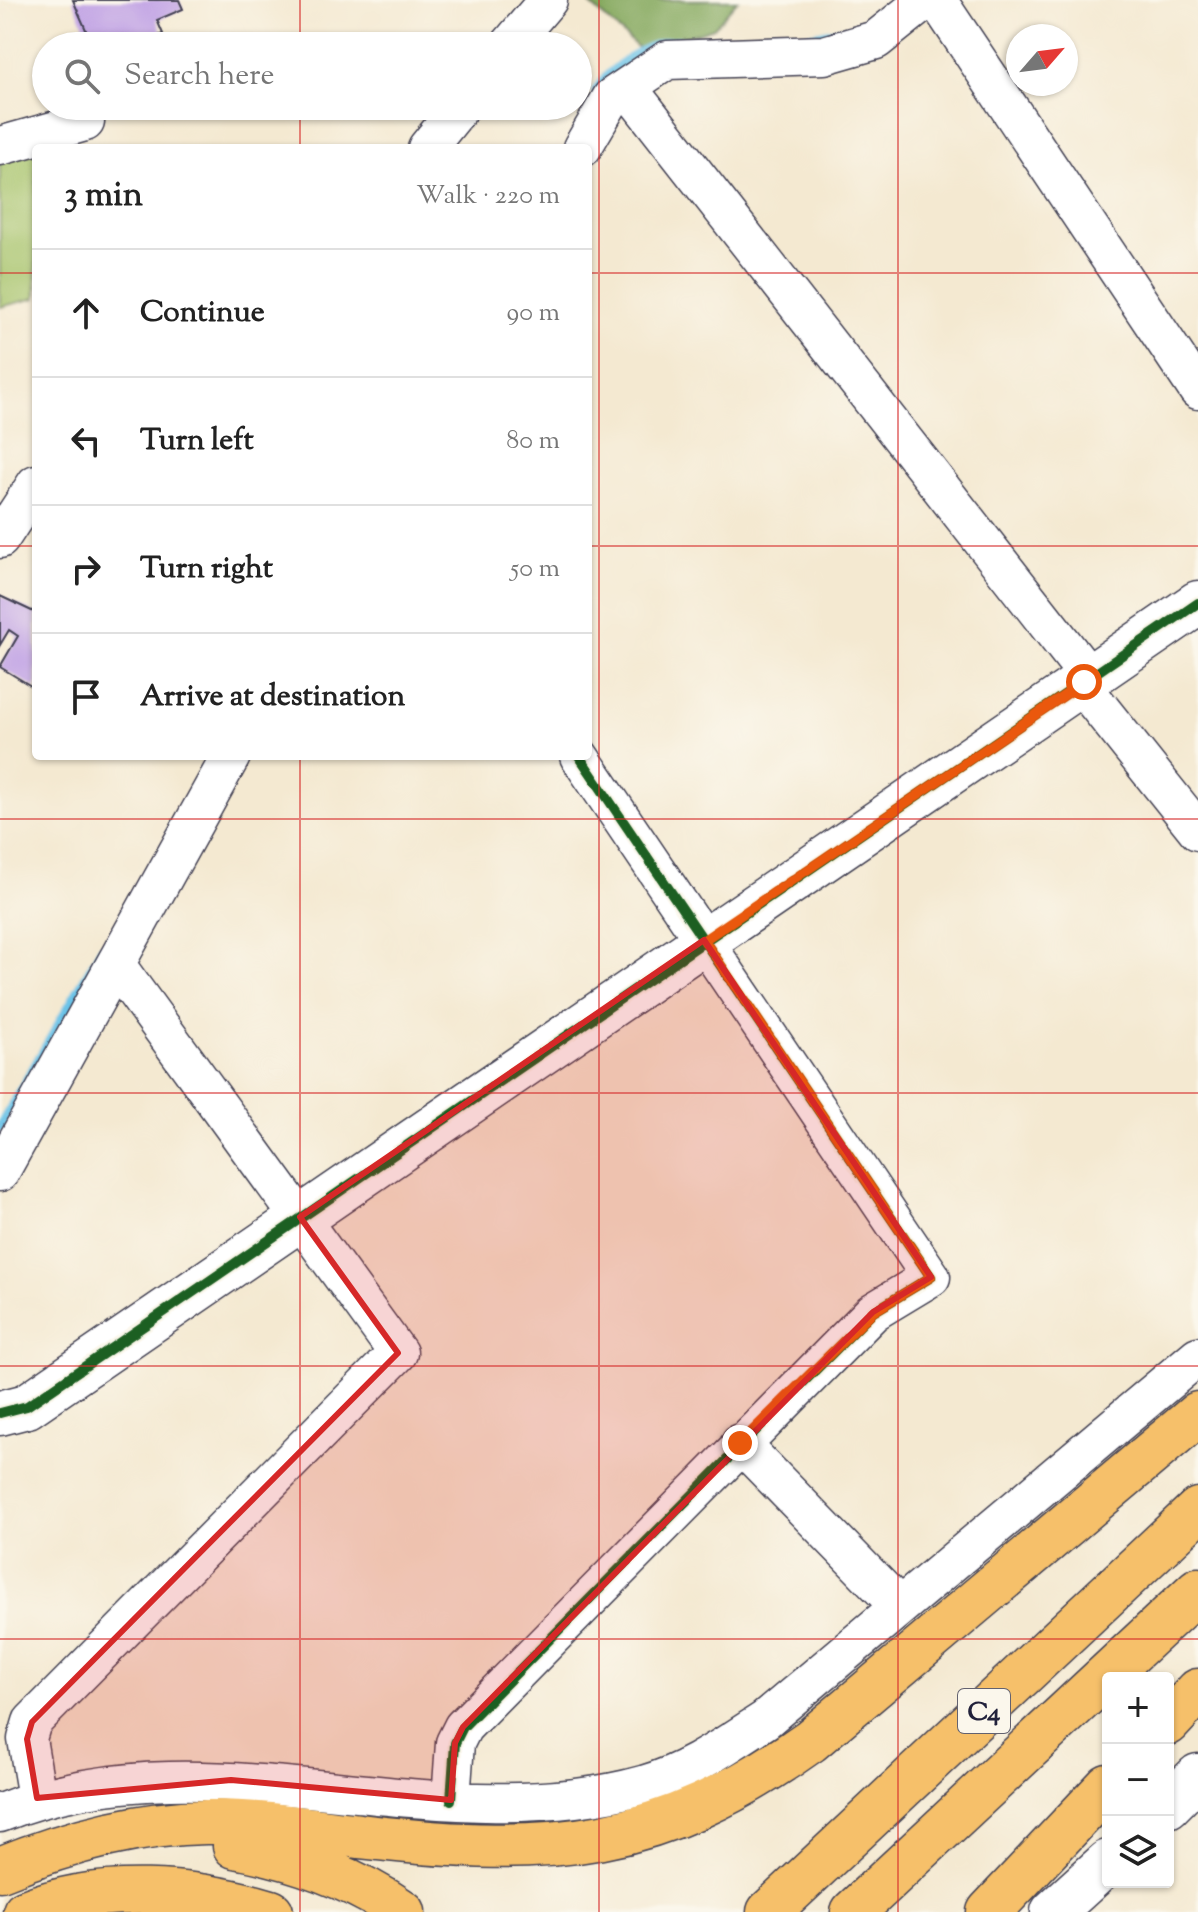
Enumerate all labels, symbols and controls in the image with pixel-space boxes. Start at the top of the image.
north arrow [1006,24,1078,96]
search box [32,32,592,120]
icon: search [60,54,104,98]
text: Search here [124,55,274,98]
text: 3 min [64,172,143,221]
text: Walk · 220 m [416,178,560,215]
icon: ahead [64,291,108,335]
text: Continue [140,292,265,335]
text: 90 m [507,295,560,332]
icon: left [64,419,108,463]
text: Turn left [140,420,254,463]
text: 80 m [506,423,560,460]
icon: right [64,547,108,591]
text: Turn right [140,548,273,591]
text: 50 m [510,551,560,588]
route start [1066,664,1102,700]
icon: arrive [64,675,108,719]
text: Arrive at destination [140,676,405,719]
route end [722,1425,758,1461]
map controls [1102,1672,1174,1888]
button: + [1102,1672,1174,1744]
road number: C4 [958,1689,1010,1733]
button: − [1102,1744,1174,1816]
button: layers [1102,1816,1174,1888]

